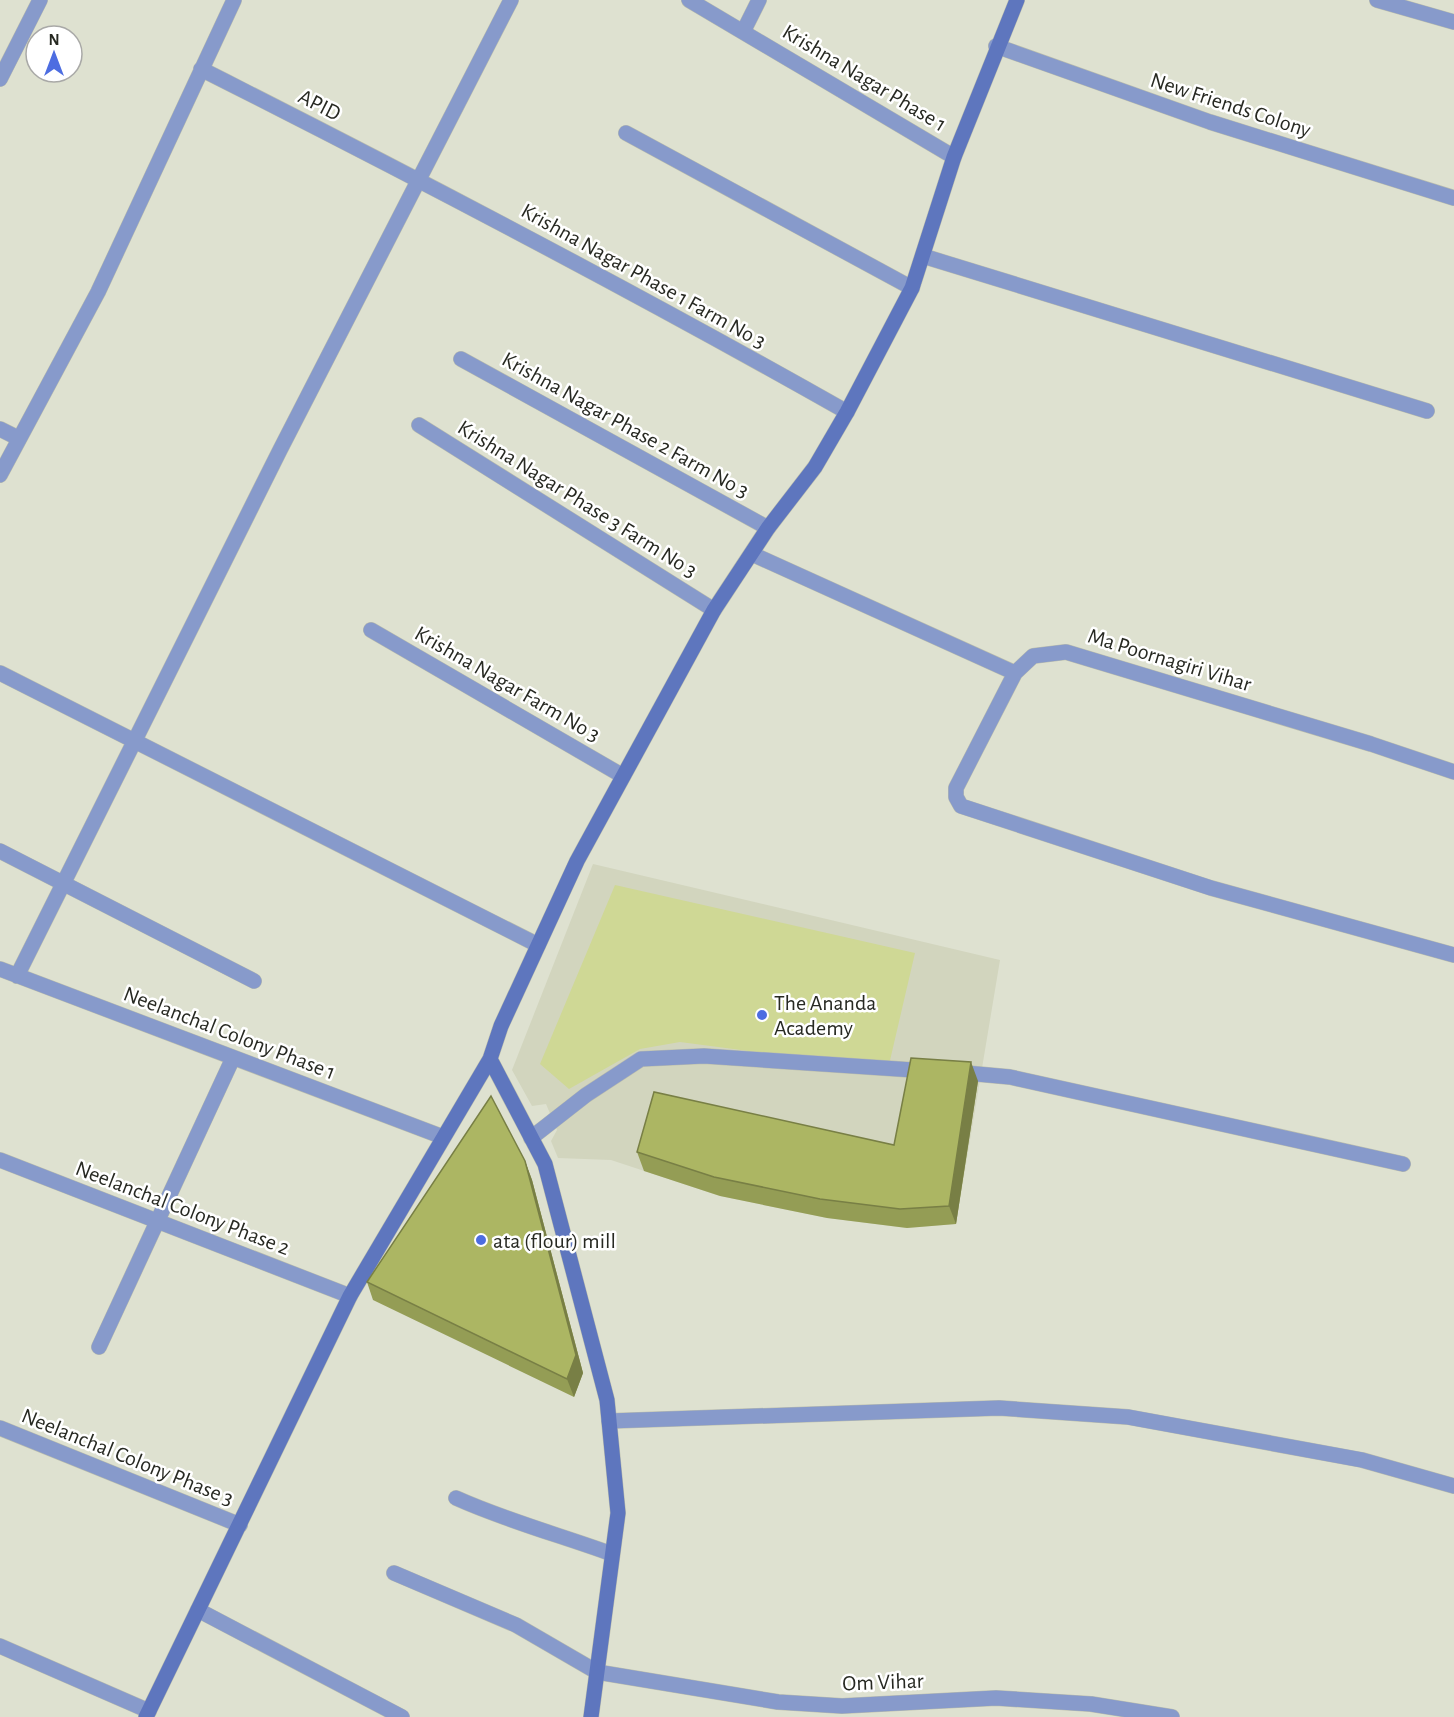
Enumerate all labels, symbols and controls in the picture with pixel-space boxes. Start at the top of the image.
street label: Krishna Nagar Phase 1 [779,20,950,135]
north arrow [24,24,84,84]
text: N [48,32,60,48]
street label: New Friends Colony [1148,69,1314,141]
street label: APID [295,85,344,125]
street label: Krishna Nagar Phase 1 Farm No 3 [517,199,770,352]
street label: Krishna Nagar Phase 2 Farm No 3 [498,348,753,502]
street label: Krishna Nagar Phase 3 Farm No 3 [454,416,701,582]
street label: Krishna Nagar Farm No 3 [411,622,604,746]
street label: Ma Poornagiri Vihar [1085,625,1254,695]
street label: Neelanchal Colony Phase 1 [121,982,339,1084]
place label: The Ananda Academy [774,992,876,1039]
marker: The Ananda Academy [755,1008,769,1022]
street label: Neelanchal Colony Phase 2 [73,1157,293,1259]
place label: ata (flour) mill [493,1230,616,1252]
marker: ata (flour) mill [474,1233,488,1247]
street label: Neelanchal Colony Phase 3 [18,1404,237,1510]
street label: Om Vihar [842,1670,924,1694]

